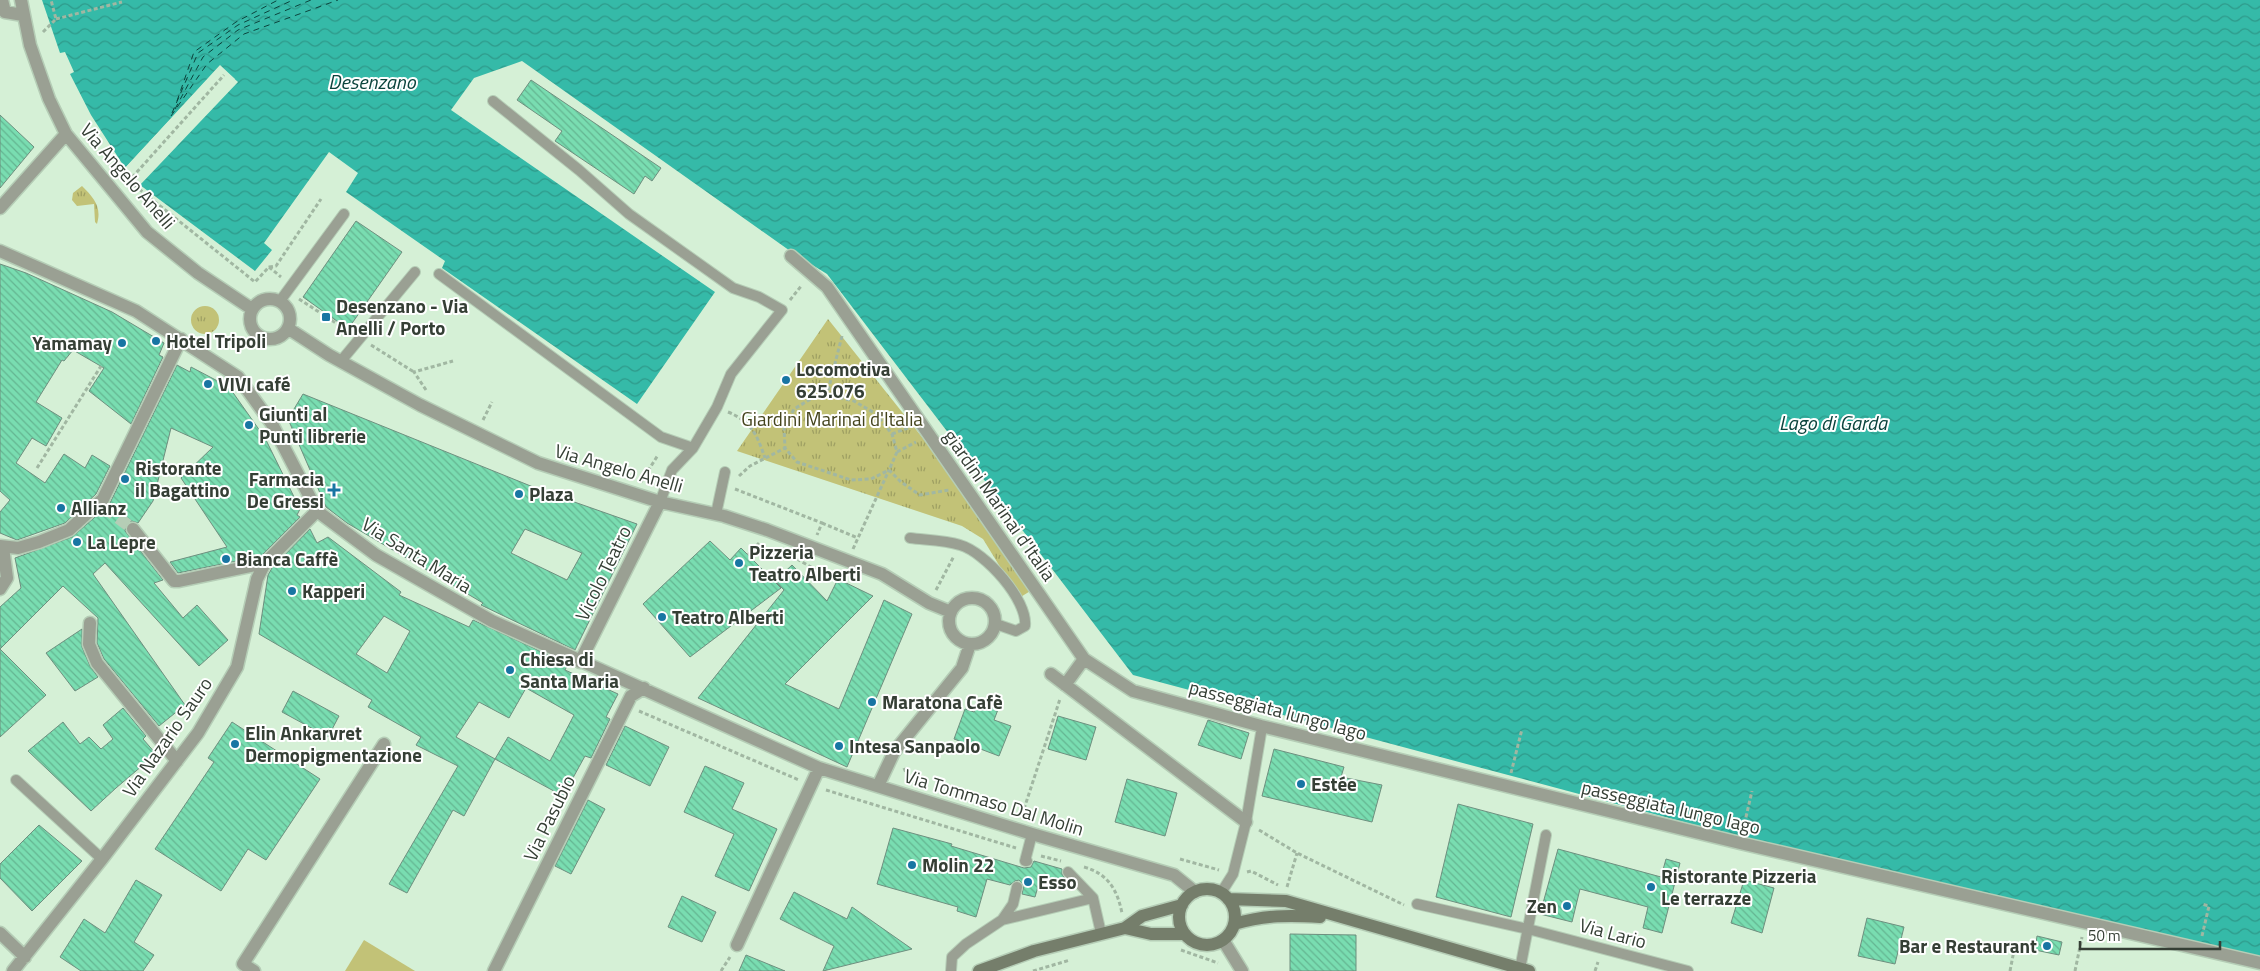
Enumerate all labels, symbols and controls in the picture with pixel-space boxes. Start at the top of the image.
water label: Desenzano [328,66,417,97]
street label: Via Angelo Anelli [74,116,183,235]
place label: Desenzano - Via Anelli / Porto [336,291,468,342]
marker: Desenzano - Via Anelli / Porto [320,311,332,323]
place label: Hotel Tripoli [166,326,266,355]
place label: Yamamay [32,328,112,357]
marker: Hotel Tripoli [150,335,162,347]
marker: Yamamay [116,337,128,349]
place label: Locomotiva 625.076 [796,354,891,405]
place label: VIVI café [218,369,291,398]
marker: Locomotiva 625.076 [780,374,792,386]
marker: VIVI café [202,378,214,390]
place label: Giunti al Punti librerie [259,399,366,450]
park label: Giardini Marinai d'Italia [741,404,923,433]
water label: Lago di Garda [1779,407,1888,438]
marker: Giunti al Punti librerie [243,419,255,431]
street label: giardini Marinai d'Italia [937,423,1064,587]
street label: Via Angelo Anelli [551,435,687,500]
place label: Ristorante il Bagattino [135,453,230,504]
place label: Farmacia De Gressi [247,464,324,515]
marker: Ristorante il Bagattino [119,473,131,485]
place label: Plaza [529,479,574,508]
marker: Farmacia De Gressi [328,484,340,496]
marker: Plaza [513,488,525,500]
place label: Allianz [71,493,126,522]
marker: Allianz [55,502,67,514]
street label: Via Santa Maria [357,509,478,600]
street label: Vicolo Teatro [567,520,638,625]
place label: La Lepre [87,527,156,556]
marker: La Lepre [71,536,83,548]
place label: Pizzeria Teatro Alberti [749,537,861,588]
place label: Bianca Caffè [236,544,339,573]
marker: Bianca Caffè [220,553,232,565]
marker: Pizzeria Teatro Alberti [733,557,745,569]
place label: Kapperi [302,576,365,605]
marker: Kapperi [286,585,298,597]
place label: Teatro Alberti [672,602,784,631]
marker: Teatro Alberti [656,611,668,623]
place label: Chiesa di Santa Maria [520,644,619,695]
marker: Chiesa di Santa Maria [504,664,516,676]
street label: Via Nazario Sauro [114,671,219,803]
street label: passeggiata lungo lago [1186,672,1370,747]
place label: Maratona Cafè [882,687,1003,716]
marker: Maratona Cafè [866,696,878,708]
place label: Elin Ankarvret Dermopigmentazione [245,718,422,769]
place label: Intesa Sanpaolo [849,731,980,760]
marker: Elin Ankarvret Dermopigmentazione [229,738,241,750]
marker: Intesa Sanpaolo [833,740,845,752]
street label: Via Tommaso Dal Molin [901,760,1088,843]
place label: Estée [1311,769,1357,798]
street label: Via Pasubio [515,770,582,866]
street label: passeggiata lungo lago [1579,772,1763,841]
marker: Estée [1295,778,1307,790]
place label: Molin 22 [922,850,994,879]
marker: Molin 22 [906,859,918,871]
place label: Ristorante Pizzeria Le terrazze [1661,861,1817,912]
place label: Esso [1038,867,1077,896]
marker: Esso [1022,876,1034,888]
marker: Ristorante Pizzeria Le terrazze [1645,881,1657,893]
place label: Zen [1527,891,1557,920]
marker: Zen [1561,900,1573,912]
street label: Via Lario [1576,910,1650,955]
scale bar [2080,918,2220,950]
text: 50 m [2088,924,2121,947]
place label: Bar e Restaurant [1899,931,2037,960]
marker: Bar e Restaurant [2041,940,2053,952]

